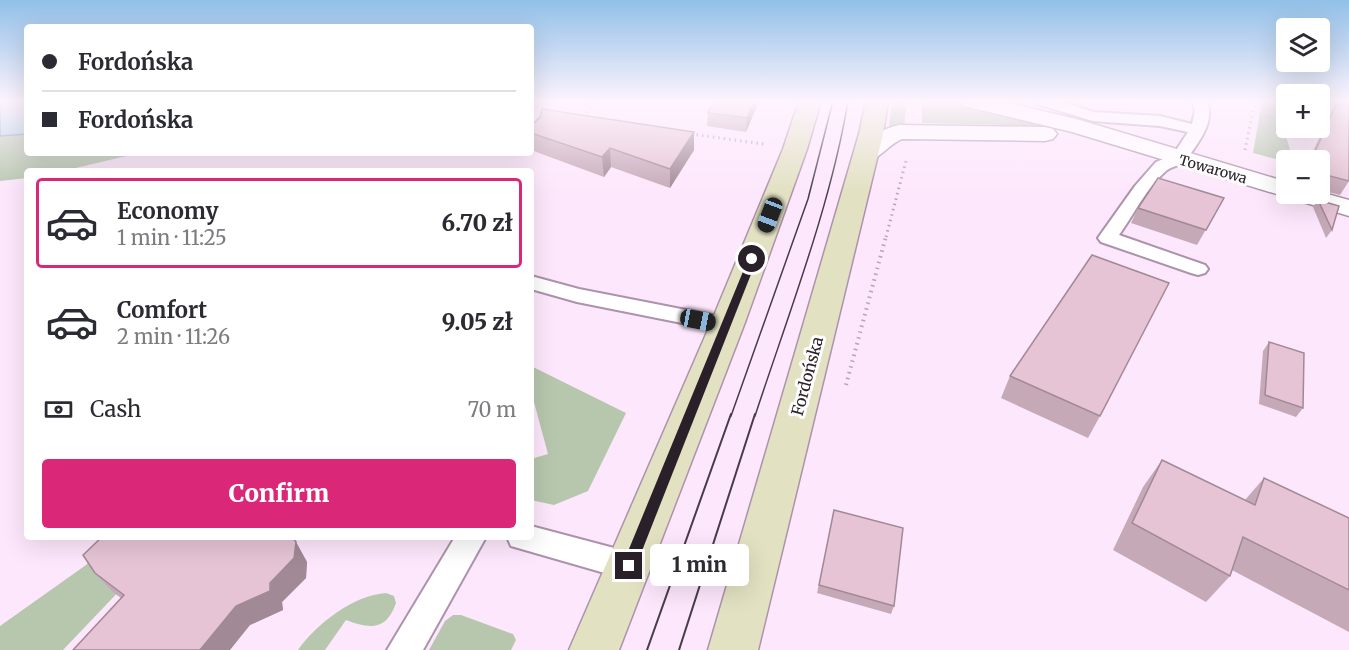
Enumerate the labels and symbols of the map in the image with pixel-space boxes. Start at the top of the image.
street label: Towarowa [1177,151,1250,187]
car [755,195,785,235]
route start [738,245,765,272]
car [679,308,717,332]
street label: Fordońska [787,334,827,418]
callout: 1 min [650,545,749,587]
route end [615,552,642,579]

